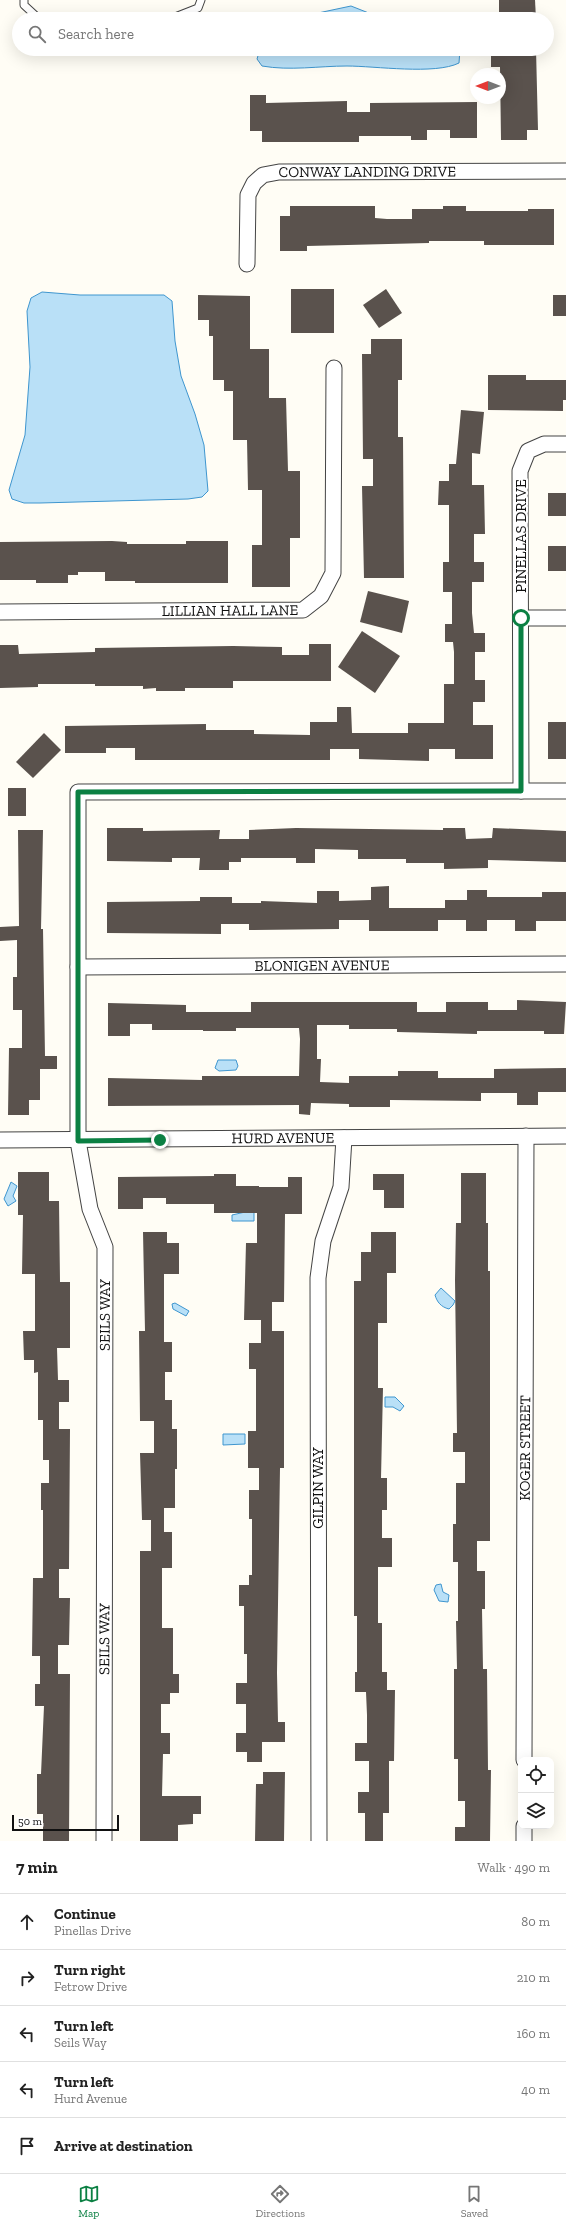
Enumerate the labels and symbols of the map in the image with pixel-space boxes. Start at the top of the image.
north arrow [470,68,506,104]
street label: CONWAY LANDING DRIVE [279,162,456,181]
street label: PINELLAS DRIVE [512,479,530,593]
street label: LILLIAN HALL LANE [162,601,299,620]
route start [512,609,530,627]
street label: BLONIGEN AVENUE [254,956,390,975]
street label: HURD AVENUE [231,1129,335,1147]
route end [151,1131,169,1149]
street label: SEILS WAY [96,1278,114,1351]
street label: KOGER STREET [516,1395,534,1501]
street label: GILPIN WAY [309,1446,327,1529]
street label: SEILS WAY [95,1602,113,1675]
scale bar [12,1813,119,1832]

